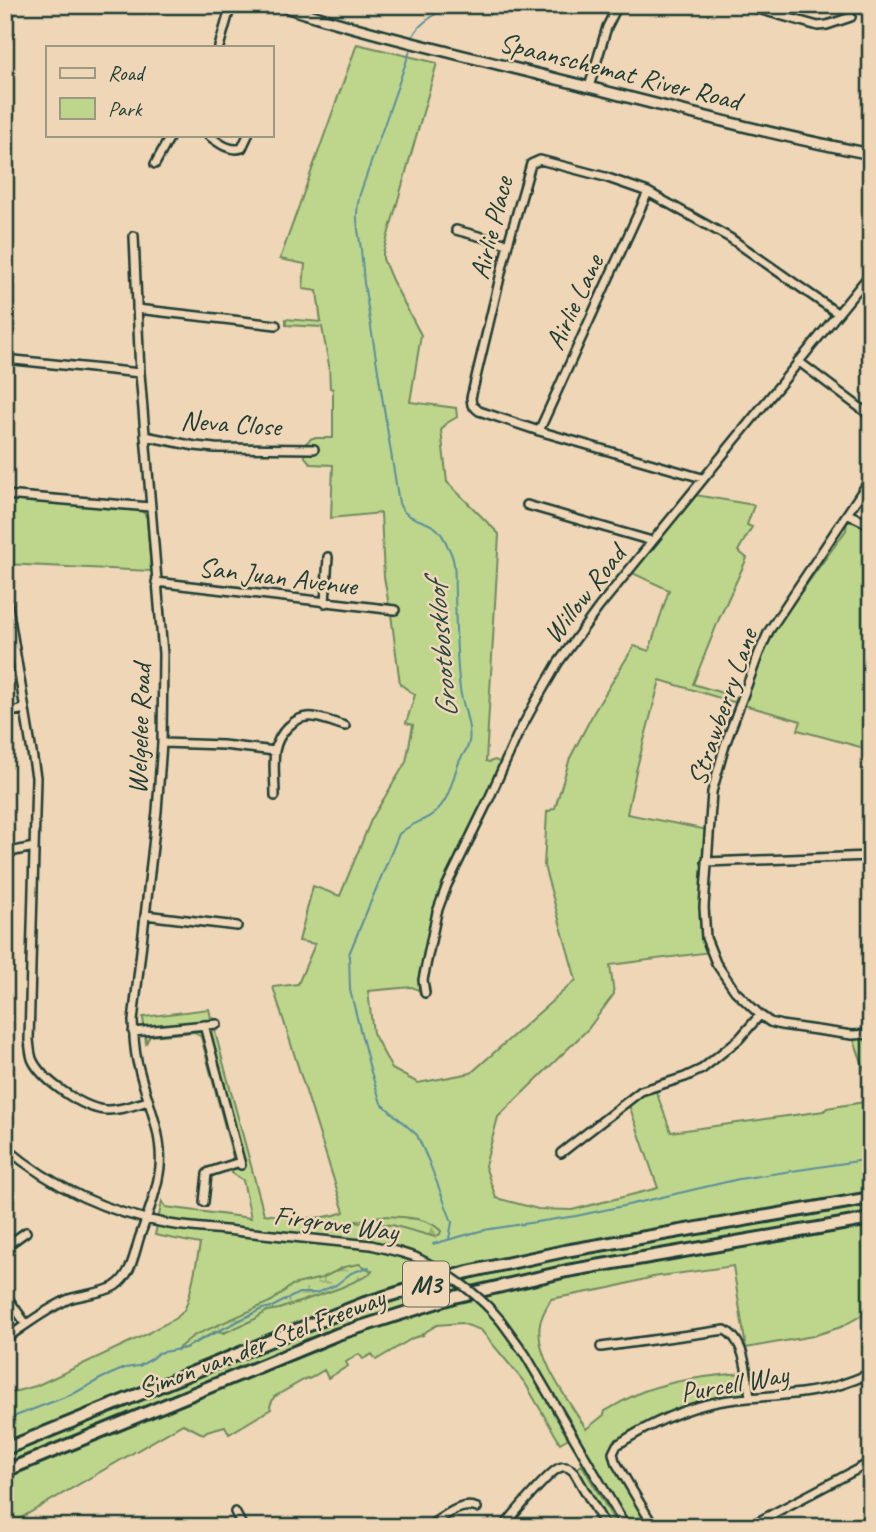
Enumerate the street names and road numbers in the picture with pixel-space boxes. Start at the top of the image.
street label: Spaanschemat River Road [496,24,748,119]
street label: Airlie Place [461,171,521,283]
street label: Airlie Lane [537,247,612,355]
street label: Neva Close [180,402,284,444]
street label: Willow Road [535,535,636,650]
street label: San Juan Avenue [197,549,361,603]
street label: Strawberry Lane [679,622,766,790]
street label: Welgelee Road [119,659,159,795]
street label: Firgrove Way [272,1197,403,1249]
road number: M3 [403,1261,449,1306]
street label: Simon van der Stel Freeway [133,1279,392,1406]
street label: Purcell Way [677,1356,793,1410]

